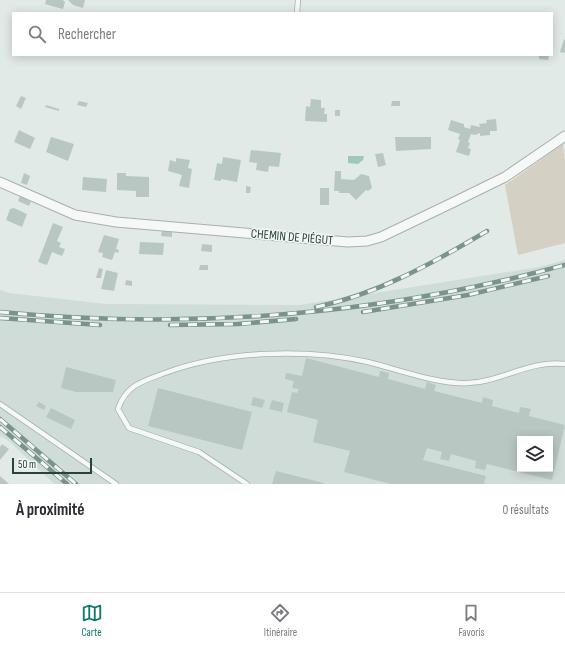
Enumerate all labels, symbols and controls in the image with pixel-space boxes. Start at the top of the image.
search box [12,12,553,56]
icon: search [26,23,48,45]
text: Rechercher [58,25,116,44]
street label: CHEMIN DE PIÉGUT [250,225,334,249]
map controls [517,436,553,472]
button: layers [517,436,553,472]
scale bar [12,456,92,475]
text: 50 m [18,458,36,471]
text: À proximité [16,500,84,520]
text: 0 résultats [502,502,549,518]
tab: Carte [81,602,103,639]
tab: Itinéraire [264,602,297,639]
tab: Favoris [458,602,484,639]

